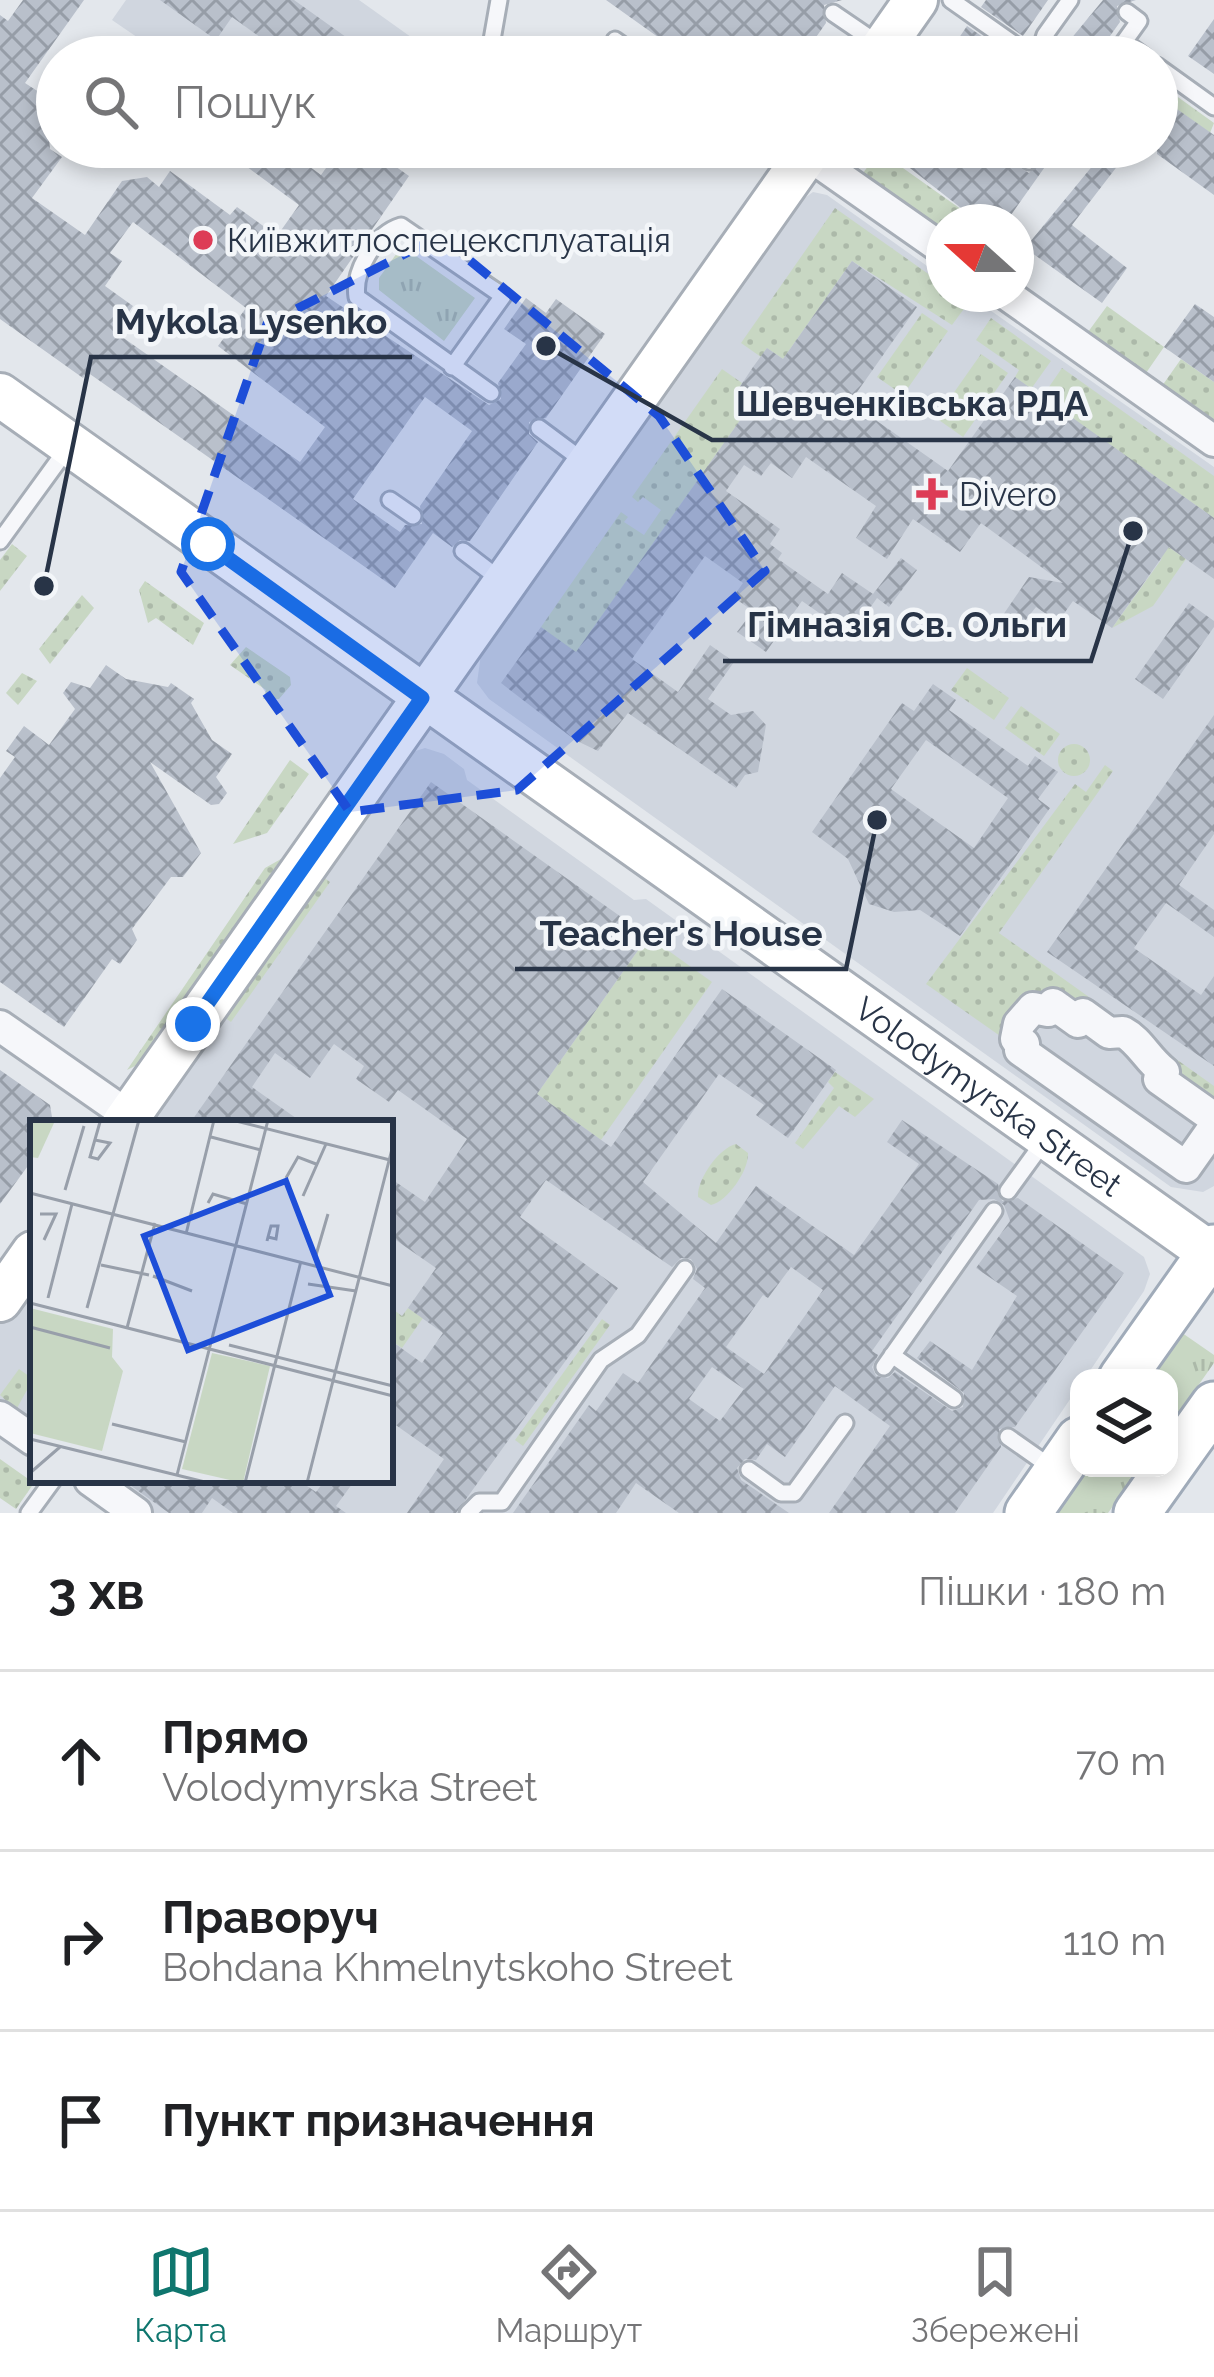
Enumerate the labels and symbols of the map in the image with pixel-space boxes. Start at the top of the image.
north arrow [926,204,1034,312]
place label: Київжитлоспецексплуатація [227,221,671,260]
marker: Київжитлоспецексплуатація [190,227,216,253]
callout: Mykola Lysenko [91,285,412,357]
text: Mykola Lysenko [115,300,387,342]
callout: Шевченківська РДА [712,368,1112,440]
text: Шевченківська РДА [736,382,1089,424]
place label: Divero [959,475,1057,514]
marker: Divero [916,478,948,510]
route start [181,517,235,571]
callout: Гімназія Св. Ольги [723,589,1091,661]
text: Гімназія Св. Ольги [747,603,1067,645]
callout: Teacher's House [515,897,846,969]
text: Teacher's House [540,912,822,954]
street label: Volodymyrska Street [848,988,1129,1204]
route end [166,997,220,1051]
inset map [30,1120,393,1483]

